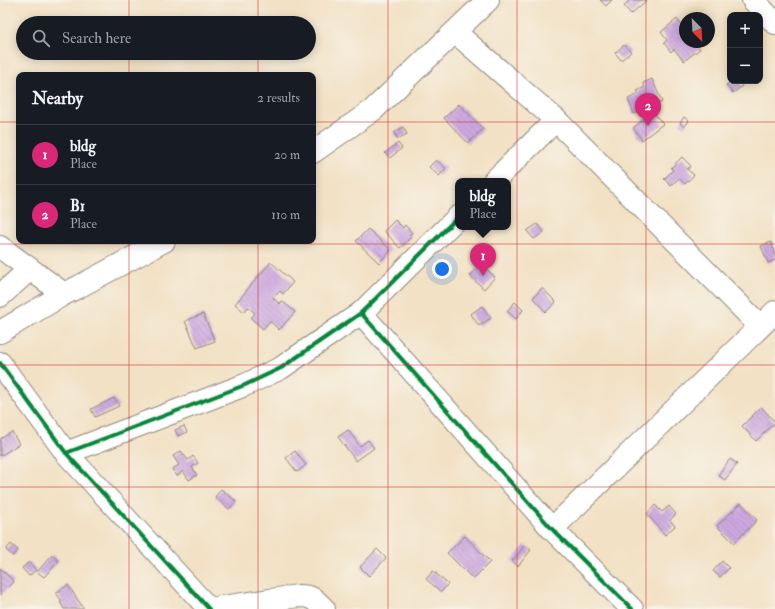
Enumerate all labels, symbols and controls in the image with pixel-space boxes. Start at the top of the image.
north arrow [679,12,715,48]
map controls [727,12,763,84]
button: + [727,12,763,48]
search box [16,16,316,60]
icon: search [30,27,52,49]
text: Search here [62,29,131,48]
button: − [727,48,763,84]
text: Nearby [32,88,83,109]
text: 2 results [257,90,300,106]
pin: 2 [635,93,661,126]
text: bldg [70,137,96,156]
text: 1 [43,147,47,163]
text: 20 m [274,147,300,163]
text: Place [70,156,97,172]
popup [455,178,511,230]
text: bldg [470,187,495,206]
text: B1 [70,197,85,216]
text: Place [470,206,496,222]
text: 2 [42,207,48,223]
text: 110 m [271,207,300,223]
text: Place [70,216,97,232]
pin: 1 [470,243,496,276]
your location [432,259,452,279]

